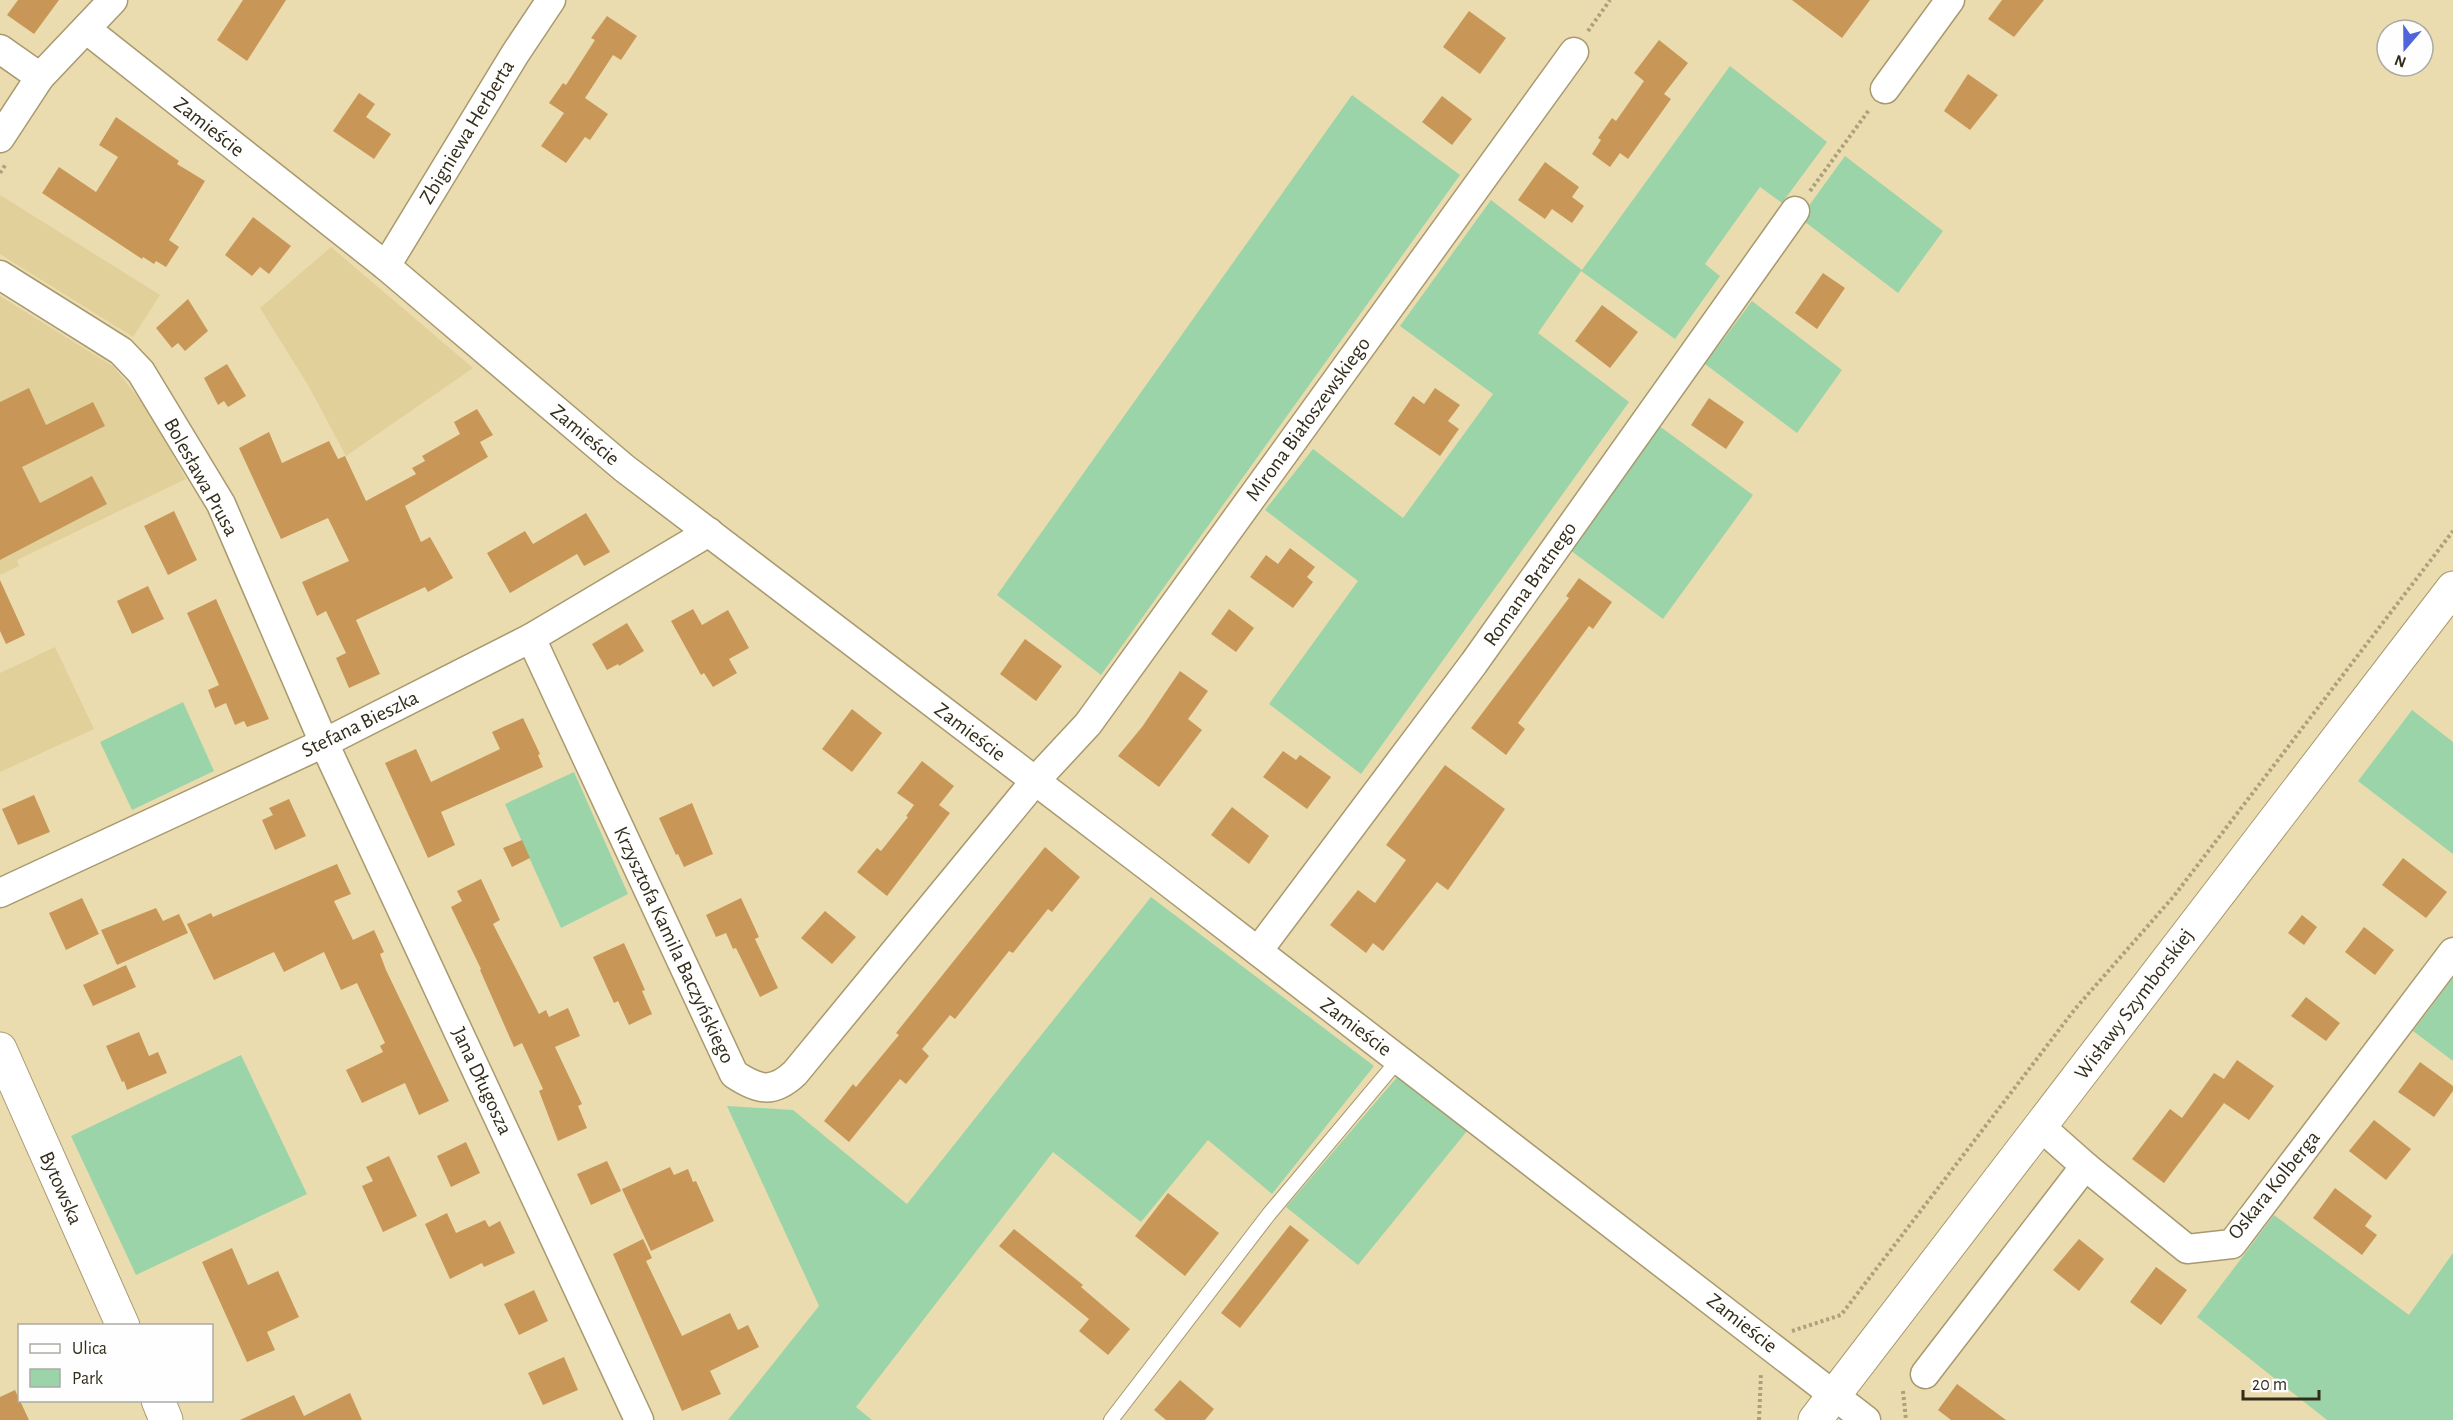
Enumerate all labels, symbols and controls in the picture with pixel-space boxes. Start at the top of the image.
north arrow [2375,18,2435,78]
text: N [2392,52,2408,71]
street label: Zbigniewa Herberta [416,56,518,208]
street label: Zamieście [170,93,248,161]
street label: Mirona Białoszewskiego [1242,333,1374,505]
street label: Zamieście [547,400,623,470]
street label: Bolesława Prusa [160,414,242,540]
street label: Romana Bratnego [1479,518,1581,650]
street label: Stefana Bieszka [298,687,422,761]
street label: Zamieście [931,699,1009,765]
street label: Krzysztofa Kamila Baczyńskiego [610,823,738,1067]
street label: Wisławy Szymborskiej [2071,925,2197,1083]
street label: Zamieście [1317,994,1395,1060]
street label: Jana Długosza [448,1024,516,1138]
street label: Oskara Kolberga [2224,1127,2324,1243]
street label: Bytowska [36,1148,86,1228]
street label: Zamieście [1703,1289,1781,1357]
legend [18,1324,213,1402]
text: Ulica [72,1340,107,1358]
scale bar [2243,1363,2320,1401]
text: Park [72,1370,104,1388]
text: 20 m [2252,1376,2287,1394]

